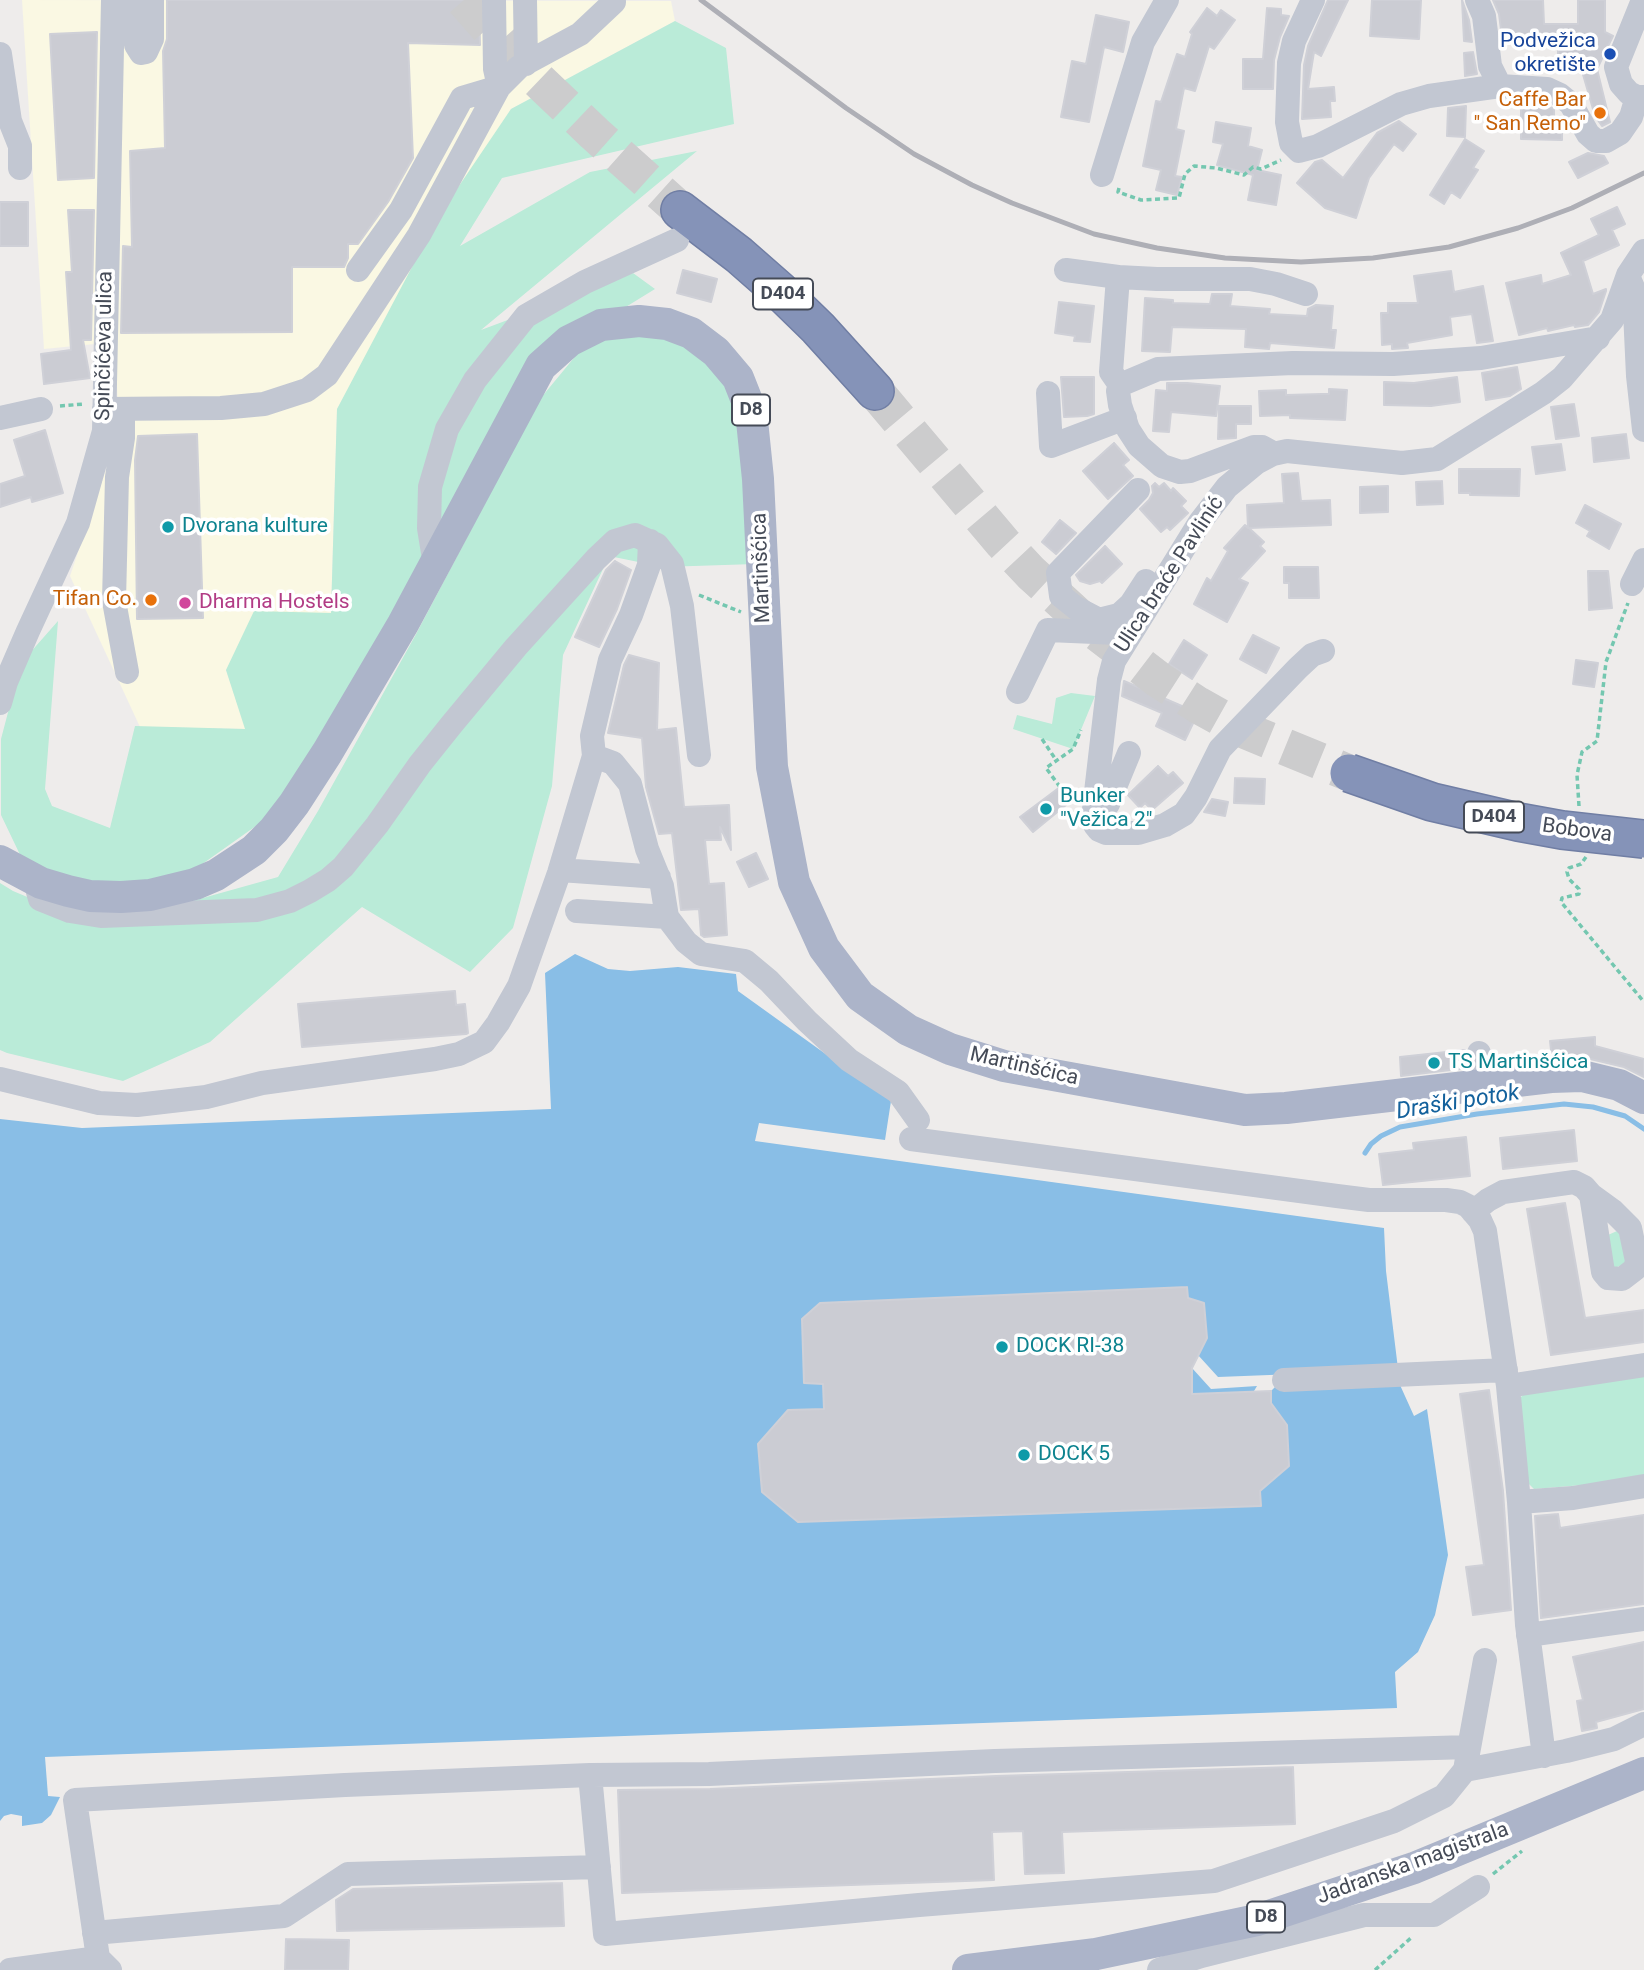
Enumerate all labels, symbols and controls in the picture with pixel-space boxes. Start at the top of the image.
place label: Podvežica okretište [1500,29,1596,79]
marker: Podvežica okretište [1602,46,1618,62]
place label: Caffe Bar " San Remo" [1474,88,1586,138]
marker: Caffe Bar " San Remo" [1592,105,1608,121]
street label: Spinčićeva ulica [91,271,119,421]
road number: D404 [753,278,813,310]
road number: D8 [732,394,770,426]
street label: Ulica braće Pavlinić [1110,492,1230,658]
street label: Martinšćica [747,512,777,624]
place label: Dvorana kulture [182,514,328,540]
marker: Dvorana kulture [160,519,176,535]
place label: Tifan Co. [53,587,137,613]
place label: Dharma Hostels [199,590,350,616]
marker: Tifan Co. [143,592,159,608]
marker: Dharma Hostels [177,595,193,611]
place label: Bunker "Vežica 2" [1060,784,1152,834]
marker: Bunker "Vežica 2" [1038,801,1054,817]
road number: D404 [1464,802,1524,832]
street label: Bobova [1541,814,1613,848]
street label: Martinšćica [967,1042,1081,1092]
place label: TS Martinšćica [1448,1050,1588,1076]
marker: TS Martinšćica [1426,1055,1442,1071]
water label: Draški potok [1395,1080,1521,1126]
place label: DOCK RI-38 [1016,1334,1124,1360]
marker: DOCK RI-38 [994,1339,1010,1355]
place label: DOCK 5 [1038,1442,1110,1468]
marker: DOCK 5 [1016,1447,1032,1463]
street label: Jadranska magistrala [1314,1818,1512,1910]
road number: D8 [1247,1901,1285,1932]

